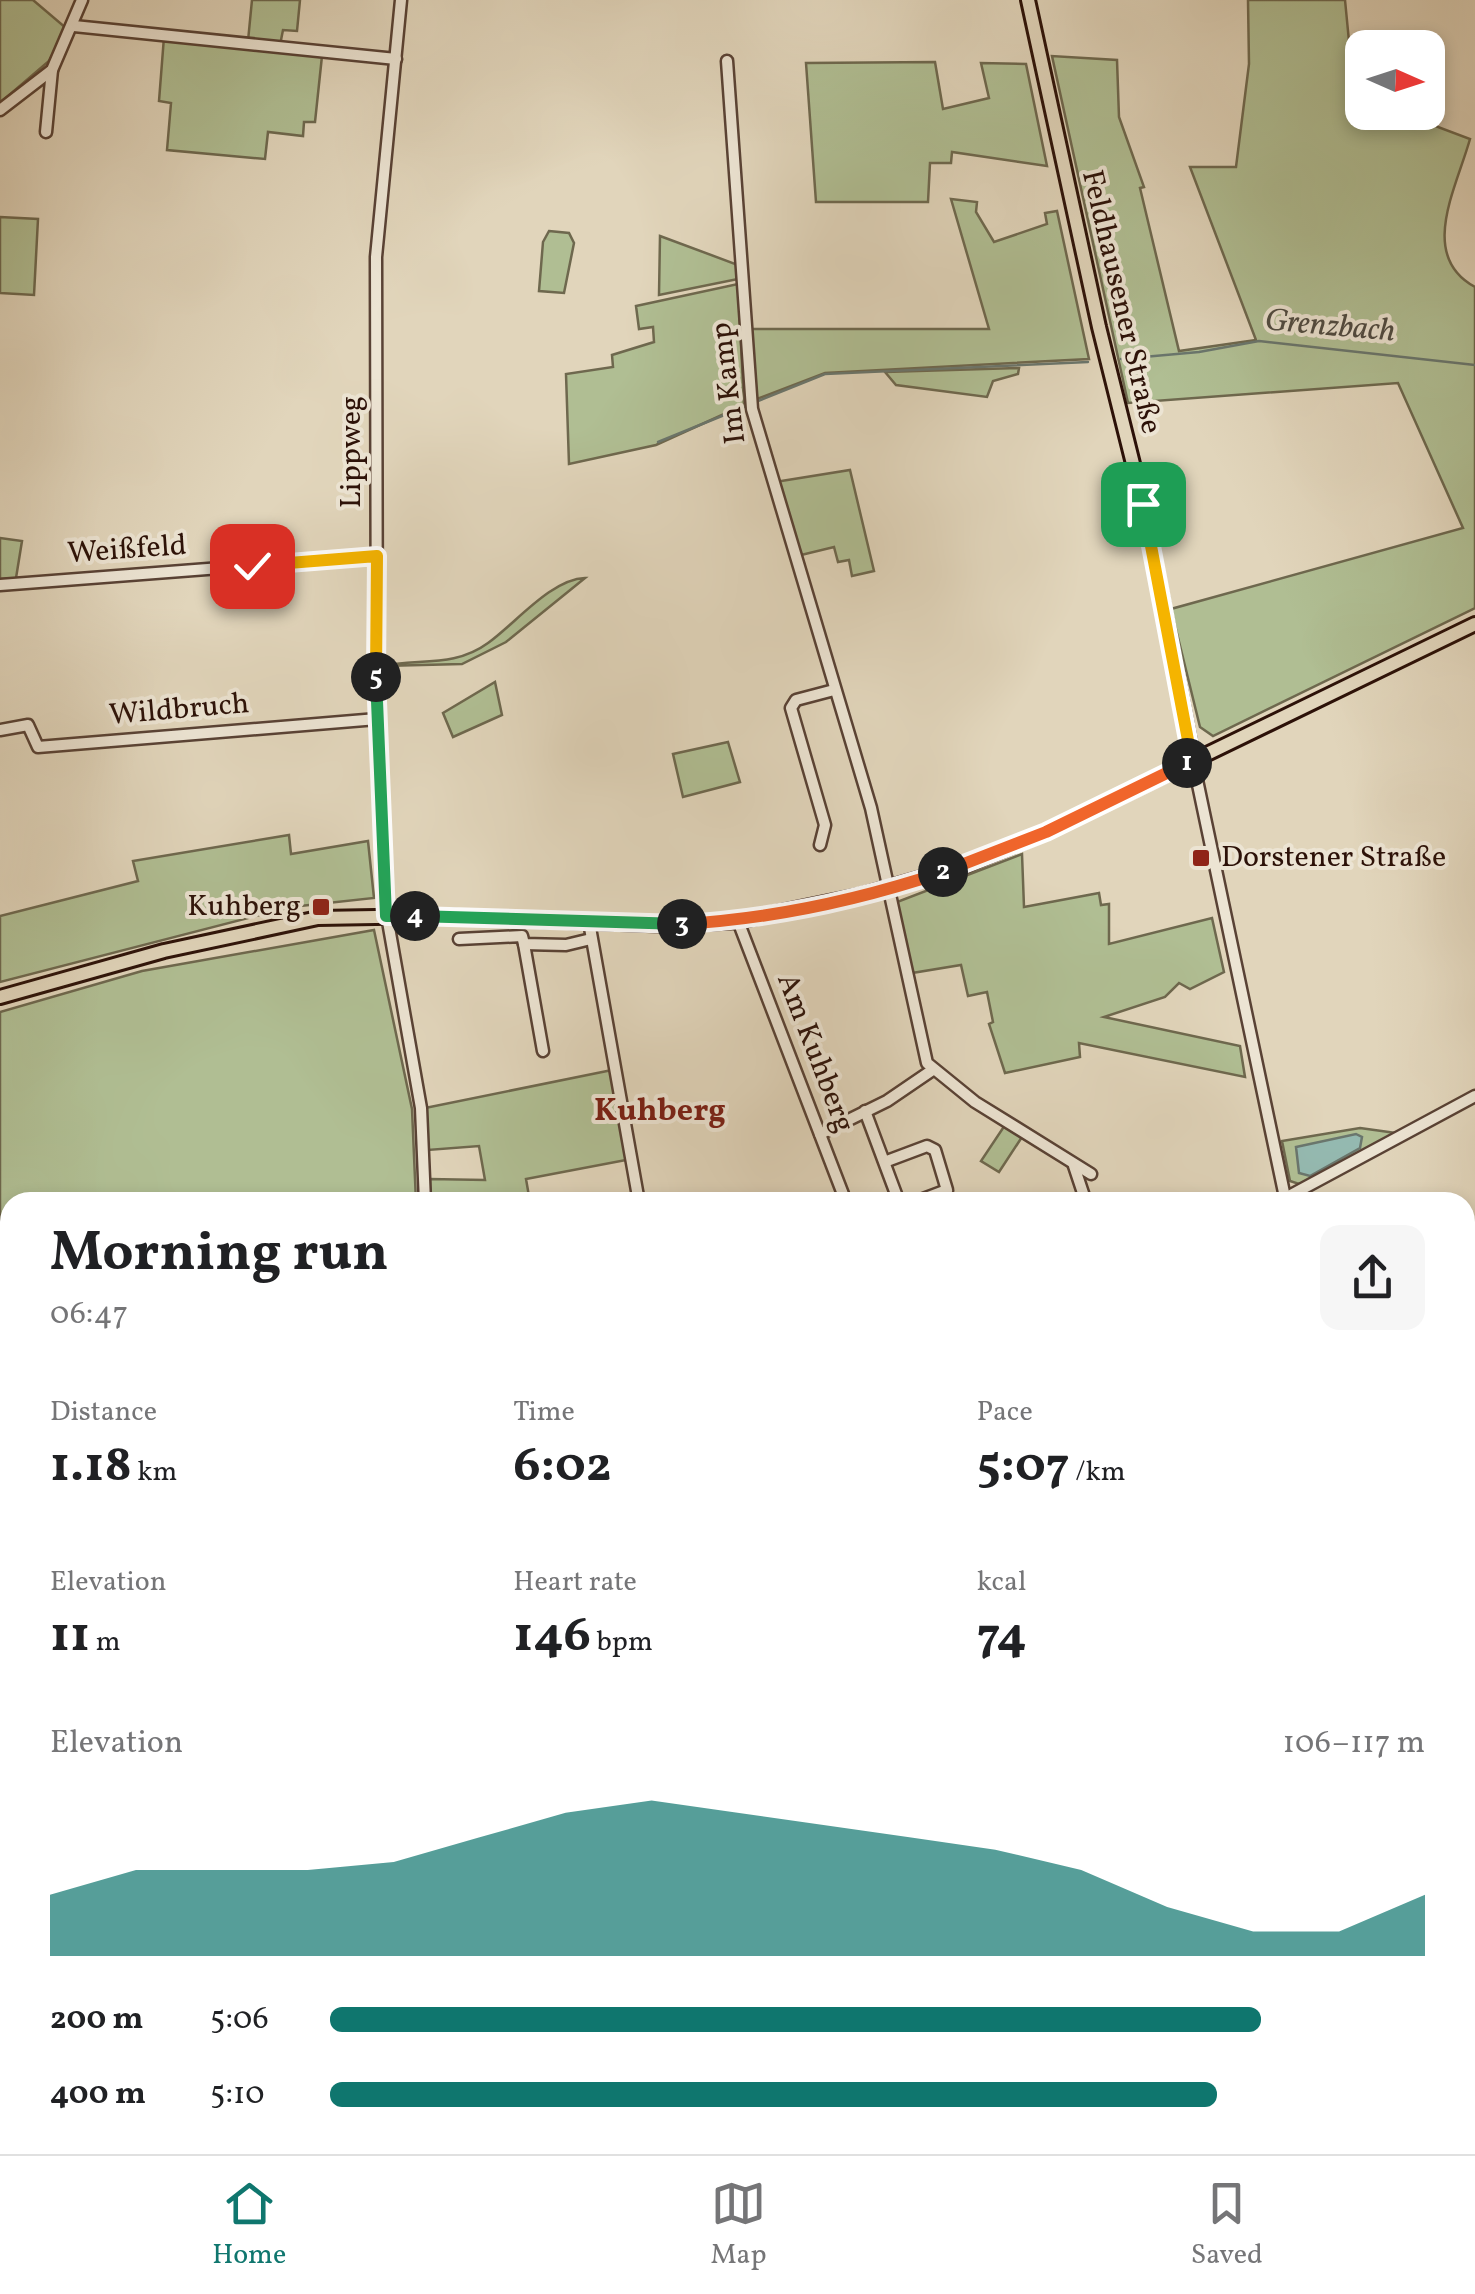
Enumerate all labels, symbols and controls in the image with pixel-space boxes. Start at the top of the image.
north arrow [1345,30,1445,130]
map controls [1345,30,1445,130]
street label: Feldhausener Straße [1070,166,1172,438]
water label: Grenzbach [1263,299,1397,355]
street label: Im Kamp [701,320,757,446]
street label: Lippweg [331,396,373,508]
pin [1101,462,1186,547]
icon: arrive [1116,477,1171,532]
pin [210,524,295,609]
street label: Weißfeld [66,525,188,575]
icon: check [225,539,280,594]
pin: 5 [351,652,401,702]
text: 5 [369,657,383,696]
street label: Wildbruch [107,683,251,737]
pin: 1 [1162,738,1212,788]
text: 1 [1181,743,1193,782]
place label: Dorstener Straße [1221,837,1446,879]
pin: 2 [918,847,968,897]
marker: Dorstener Straße [1190,847,1212,869]
text: 2 [936,852,950,891]
place label: Kuhberg [187,886,301,928]
pin: 4 [390,891,440,941]
marker: Kuhberg [310,896,332,918]
text: 4 [407,896,423,935]
pin: 3 [657,899,707,949]
text: 3 [675,904,689,943]
street label: Am Kuhberg [765,967,865,1139]
district label: Kuhberg [594,1090,726,1134]
text: Morning run [50,1217,389,1293]
button: share [1320,1225,1425,1330]
text: 06:47 [50,1293,128,1337]
text: Distance [50,1393,157,1432]
text: Time [513,1393,575,1432]
text: Pace [977,1393,1033,1432]
text: 1.18 [50,1432,132,1502]
text: 6:02 [513,1432,612,1502]
text: 5:07 [977,1432,1070,1502]
text: km [132,1453,177,1492]
text: /km [1070,1453,1125,1492]
text: Elevation [50,1563,166,1602]
text: Heart rate [513,1563,637,1602]
text: kcal [977,1563,1026,1602]
text: 11 [50,1602,90,1672]
text: 146 [513,1602,591,1672]
text: 74 [977,1602,1027,1672]
text: m [90,1623,121,1662]
text: bpm [591,1623,653,1662]
text: Elevation [50,1722,183,1766]
text: 106–117 m [1283,1722,1425,1766]
text: 200 m [50,1998,144,2042]
text: 5:06 [210,1998,269,2042]
text: 400 m [50,2073,146,2117]
text: 5:10 [210,2073,265,2117]
tab: Home [212,2176,286,2275]
tab: Map [710,2176,766,2275]
tab: Saved [1191,2176,1263,2275]

